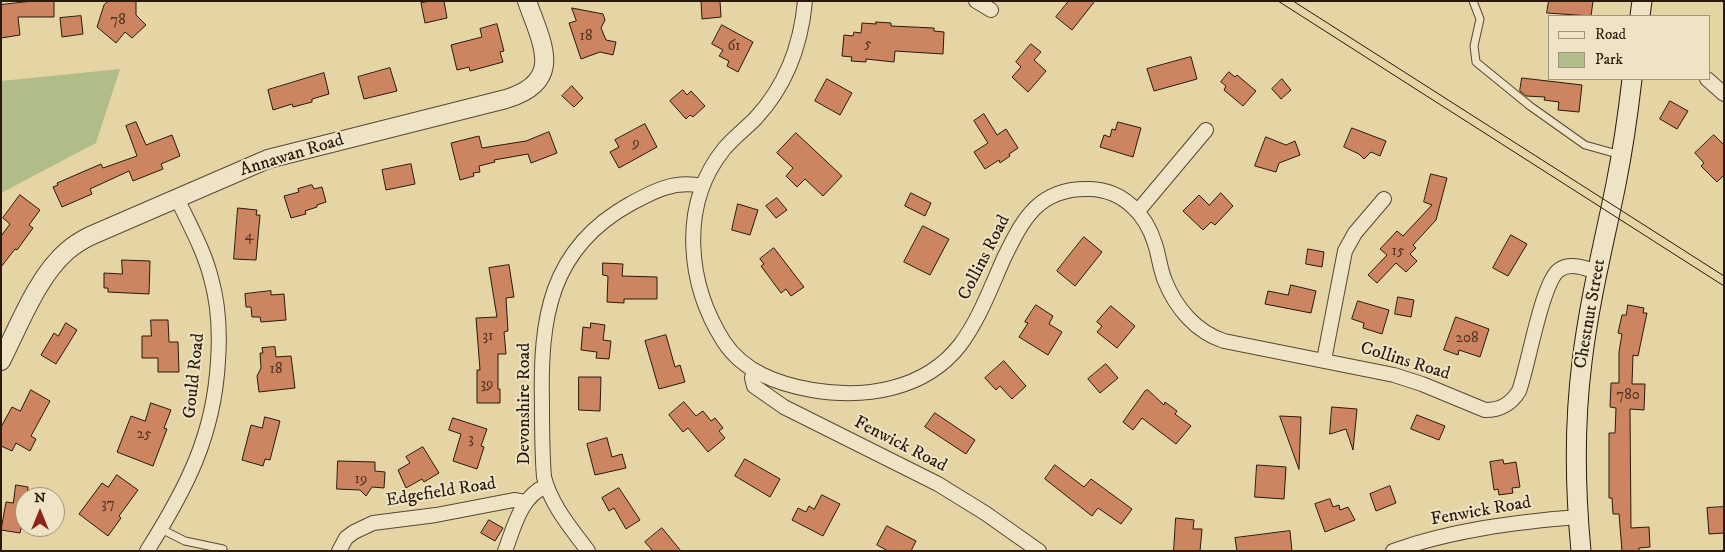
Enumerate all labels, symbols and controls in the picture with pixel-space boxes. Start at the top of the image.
house number: 78 [110,12,126,30]
legend [1548,15,1710,80]
text: Road [1595,25,1626,44]
house number: 18 [579,28,593,46]
house number: 5 [864,36,872,54]
house number: 61 [727,38,741,56]
text: Park [1595,50,1623,69]
street label: Annawan Road [237,130,347,182]
house number: 9 [632,135,640,153]
street label: Collins Road [954,212,1016,304]
house number: 4 [245,228,253,246]
house number: 15 [1392,243,1404,261]
street label: Chestnut Street [1571,258,1611,370]
house number: 31 [482,328,494,346]
house number: 208 [1456,330,1478,348]
street label: Gould Road [180,332,210,420]
street label: Collins Road [1358,338,1452,386]
street label: Devonshire Road [514,343,536,465]
house number: 18 [269,361,283,379]
house number: 39 [480,376,494,394]
house number: 780 [1616,387,1640,405]
street label: Fenwick Road [850,412,950,478]
house number: 25 [137,426,151,444]
house number: 3 [468,431,474,449]
house number: 19 [355,471,367,489]
street label: Edgefield Road [384,474,498,512]
north arrow [15,487,65,537]
text: N [34,489,46,507]
street label: Fenwick Road [1429,493,1533,531]
house number: 37 [101,496,115,514]

